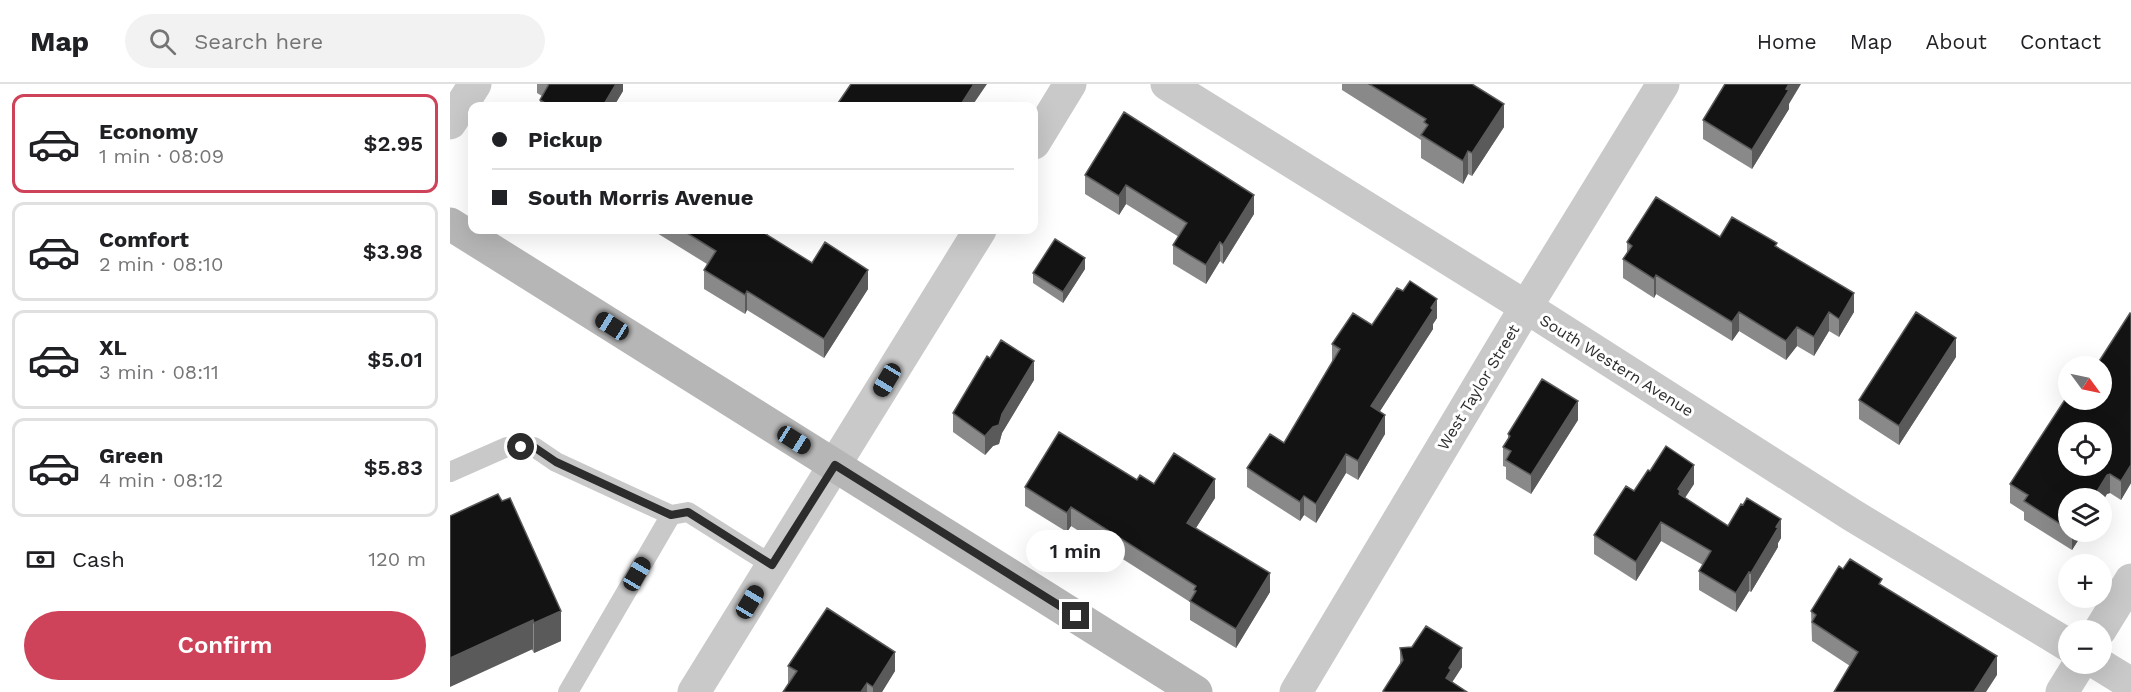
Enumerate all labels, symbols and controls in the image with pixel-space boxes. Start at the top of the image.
search box [125,14,545,68]
text: Map [30,25,89,58]
icon: search [146,25,179,58]
text: Search here [194,29,323,54]
text: Home [1757,29,1817,54]
text: Map [1850,29,1893,54]
text: About [1926,29,1987,54]
text: Contact [2020,29,2101,54]
icon: car [27,117,81,171]
text: Economy [99,119,198,144]
text: Pickup [528,127,603,152]
text: $2.95 [364,131,423,156]
text: 1 min · 08:09 [99,144,224,168]
text: South Morris Avenue [528,185,753,210]
icon: car [27,225,81,279]
text: Comfort [99,227,189,252]
text: $3.98 [363,239,423,264]
text: 2 min · 08:10 [99,252,223,276]
car [592,309,632,343]
street label: South Western Avenue [1536,310,1697,421]
street label: West Taylor Street [1433,321,1524,454]
icon: car [27,333,81,387]
text: XL [99,335,127,360]
text: $5.01 [367,347,423,372]
north arrow [2058,356,2112,410]
map controls [2058,356,2112,674]
text: 3 min · 08:11 [99,360,219,384]
car [870,360,904,400]
button: locate [2058,422,2112,476]
car [774,423,814,457]
route start [507,433,534,460]
icon: car [27,441,81,495]
text: Green [99,443,163,468]
text: $5.83 [364,455,423,480]
text: 4 min · 08:12 [99,468,223,492]
button: layers [2058,488,2112,542]
callout: 1 min [1026,529,1126,571]
text: 1 min [1050,539,1101,563]
icon: cash [24,543,57,576]
text: Cash [72,547,125,572]
text: 120 m [368,547,426,571]
car [620,554,654,594]
button: + [2058,554,2112,608]
car [733,582,767,622]
route end [1062,602,1089,629]
button: Confirm [24,611,426,680]
button: − [2058,620,2112,674]

